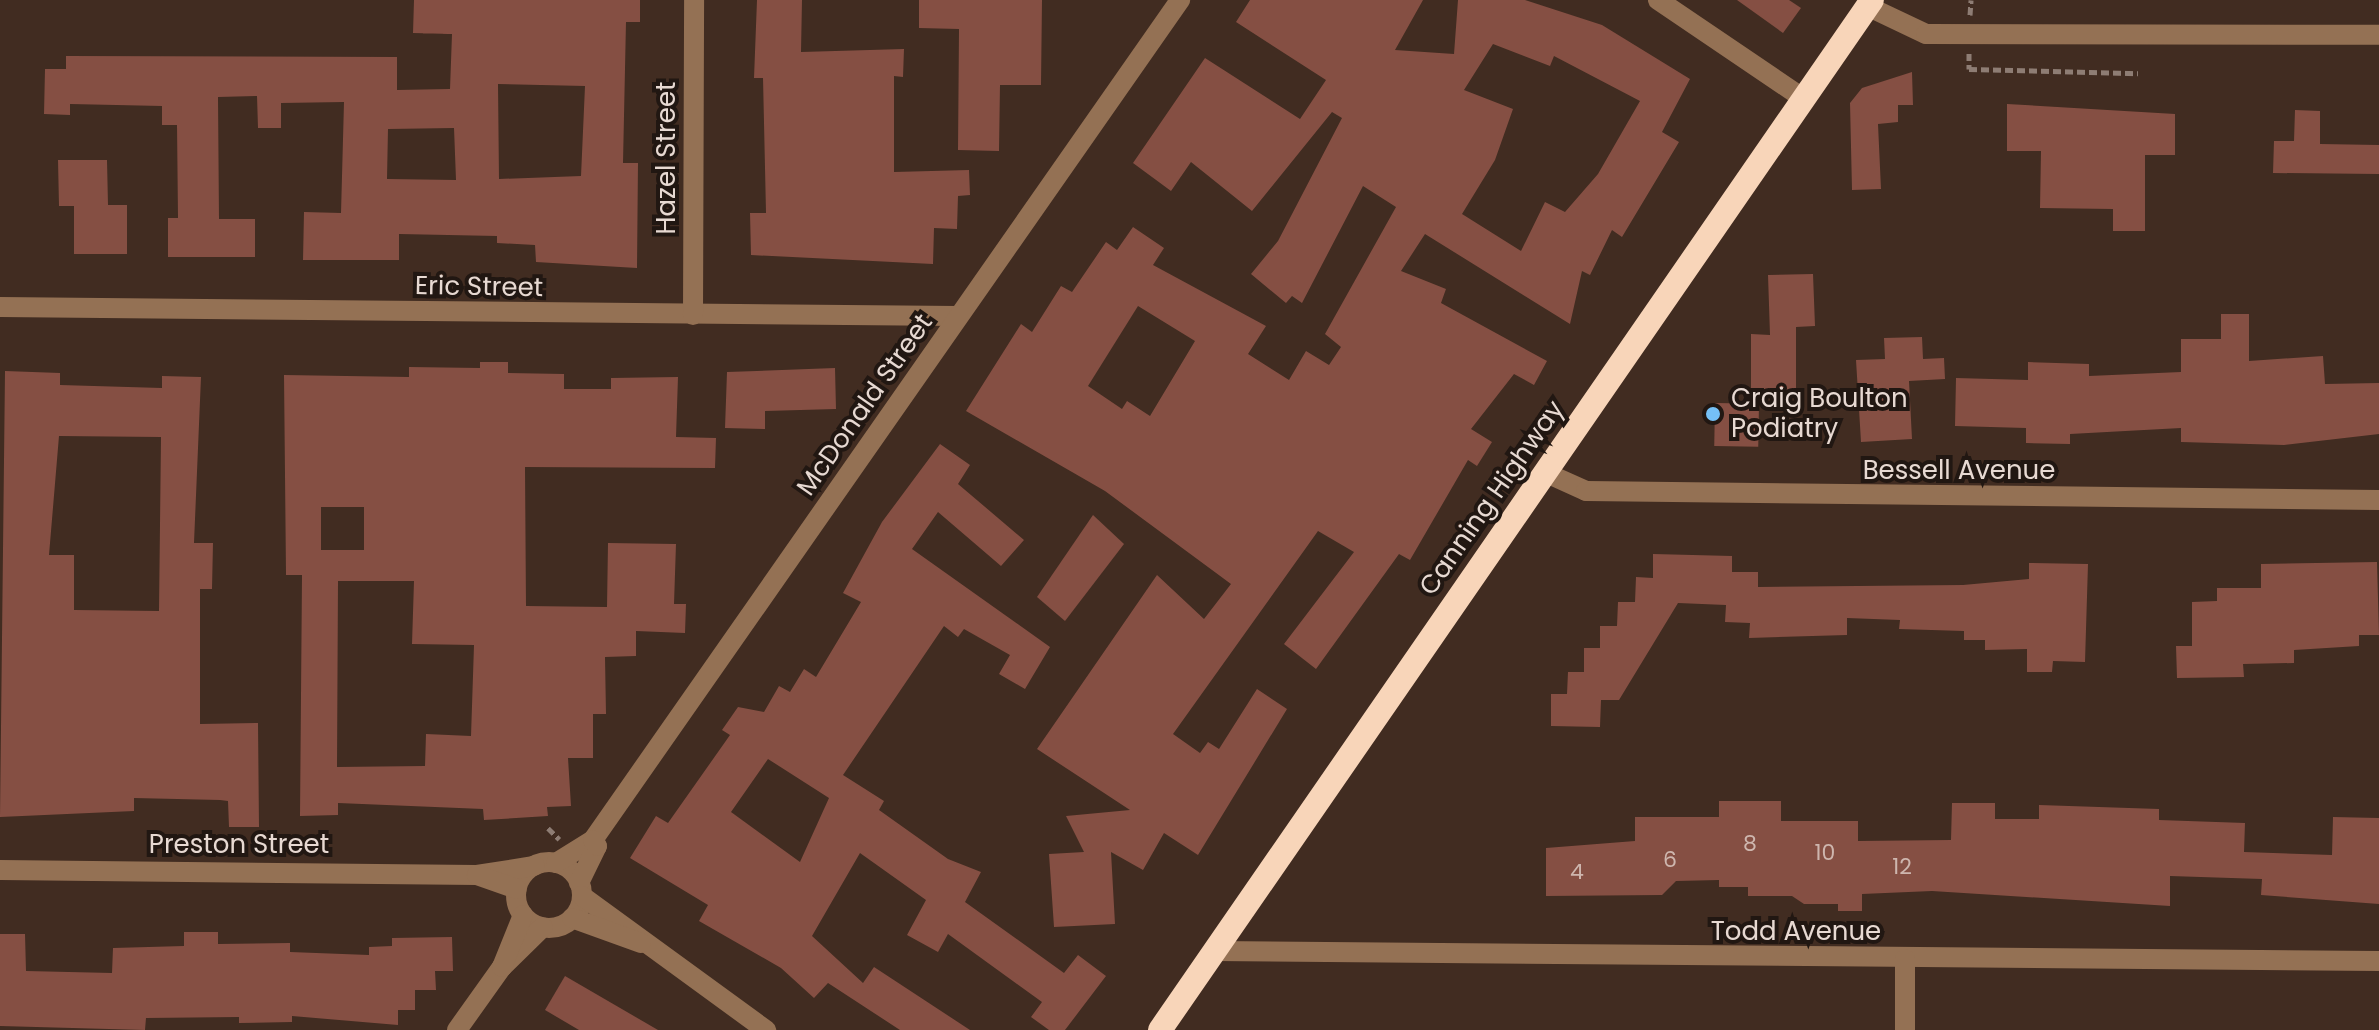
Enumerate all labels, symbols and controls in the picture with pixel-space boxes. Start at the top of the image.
street label: Hazel Street [651,82,683,234]
street label: Eric Street [415,270,543,304]
street label: McDonald Street [791,308,939,502]
place label: Craig Boulton Podiatry [1731,383,1908,444]
street label: Canning Highway [1413,395,1571,601]
marker: Craig Boulton Podiatry [1702,403,1724,425]
street label: Bessell Avenue [1863,455,2055,487]
street label: Preston Street [149,829,329,861]
house number: 8 [1743,831,1757,857]
house number: 10 [1815,840,1835,866]
house number: 6 [1663,847,1677,873]
house number: 12 [1892,854,1912,880]
house number: 4 [1570,859,1584,885]
street label: Todd Avenue [1711,916,1881,948]

